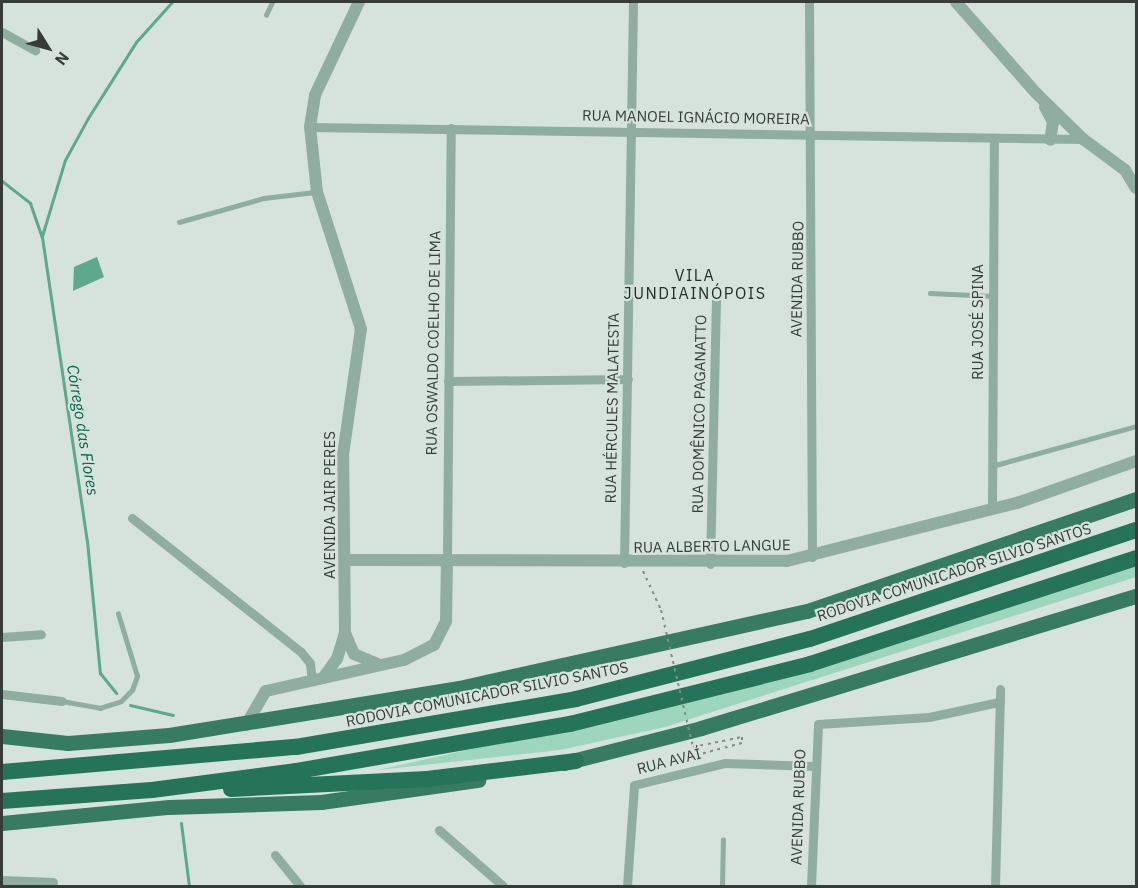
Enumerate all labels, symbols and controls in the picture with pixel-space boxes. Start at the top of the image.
north arrow [18,18,78,78]
text: N [51,48,74,69]
street label: RUA MANOEL IGNÁCIO MOREIRA [582,106,810,128]
street label: AVENIDA RUBBO [787,221,807,337]
street label: RUA OSWALDO COELHO DE LIMA [422,230,444,456]
street label: RUA JOSÉ SPINA [969,264,987,380]
district label: VILA JUNDIAINÓPOIS [624,265,766,303]
street label: RUA HÉRCULES MALATESTA [601,313,623,503]
street label: RUA DOMÊNICO PAGANATTO [688,314,710,514]
water label: Córrego das Flores [63,363,103,497]
street label: AVENIDA JAIR PERES [321,431,339,579]
street label: RODOVIA COMUNICADOR SILVIO SANTOS [815,519,1093,625]
street label: RUA ALBERTO LANGUE [633,536,791,556]
street label: RODOVIA COMUNICADOR SILVIO SANTOS [344,658,630,730]
street label: RUA AVAÍ [635,744,703,778]
street label: AVENIDA RUBBO [787,749,809,865]

